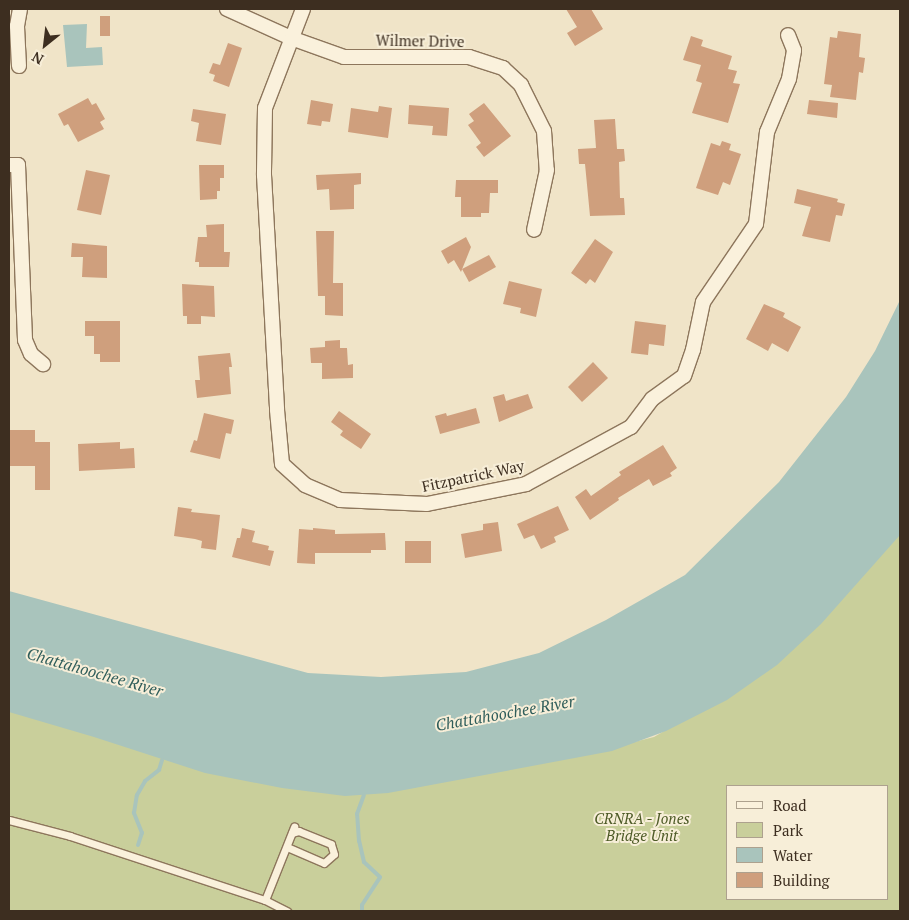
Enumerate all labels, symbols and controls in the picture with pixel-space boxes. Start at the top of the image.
north arrow [20,20,70,70]
street label: Wilmer Drive [375,31,465,51]
text: N [28,48,47,69]
street label: Fitzpatrick Way [420,456,526,496]
water label: Chattahoochee River [25,643,165,701]
water label: Chattahoochee River [434,691,576,735]
legend [726,785,889,900]
text: Road [773,795,806,815]
park label: CRNRA - Jones Bridge Unit [594,809,690,844]
text: Park [773,820,803,840]
text: Water [773,845,812,865]
text: Building [773,870,830,890]

